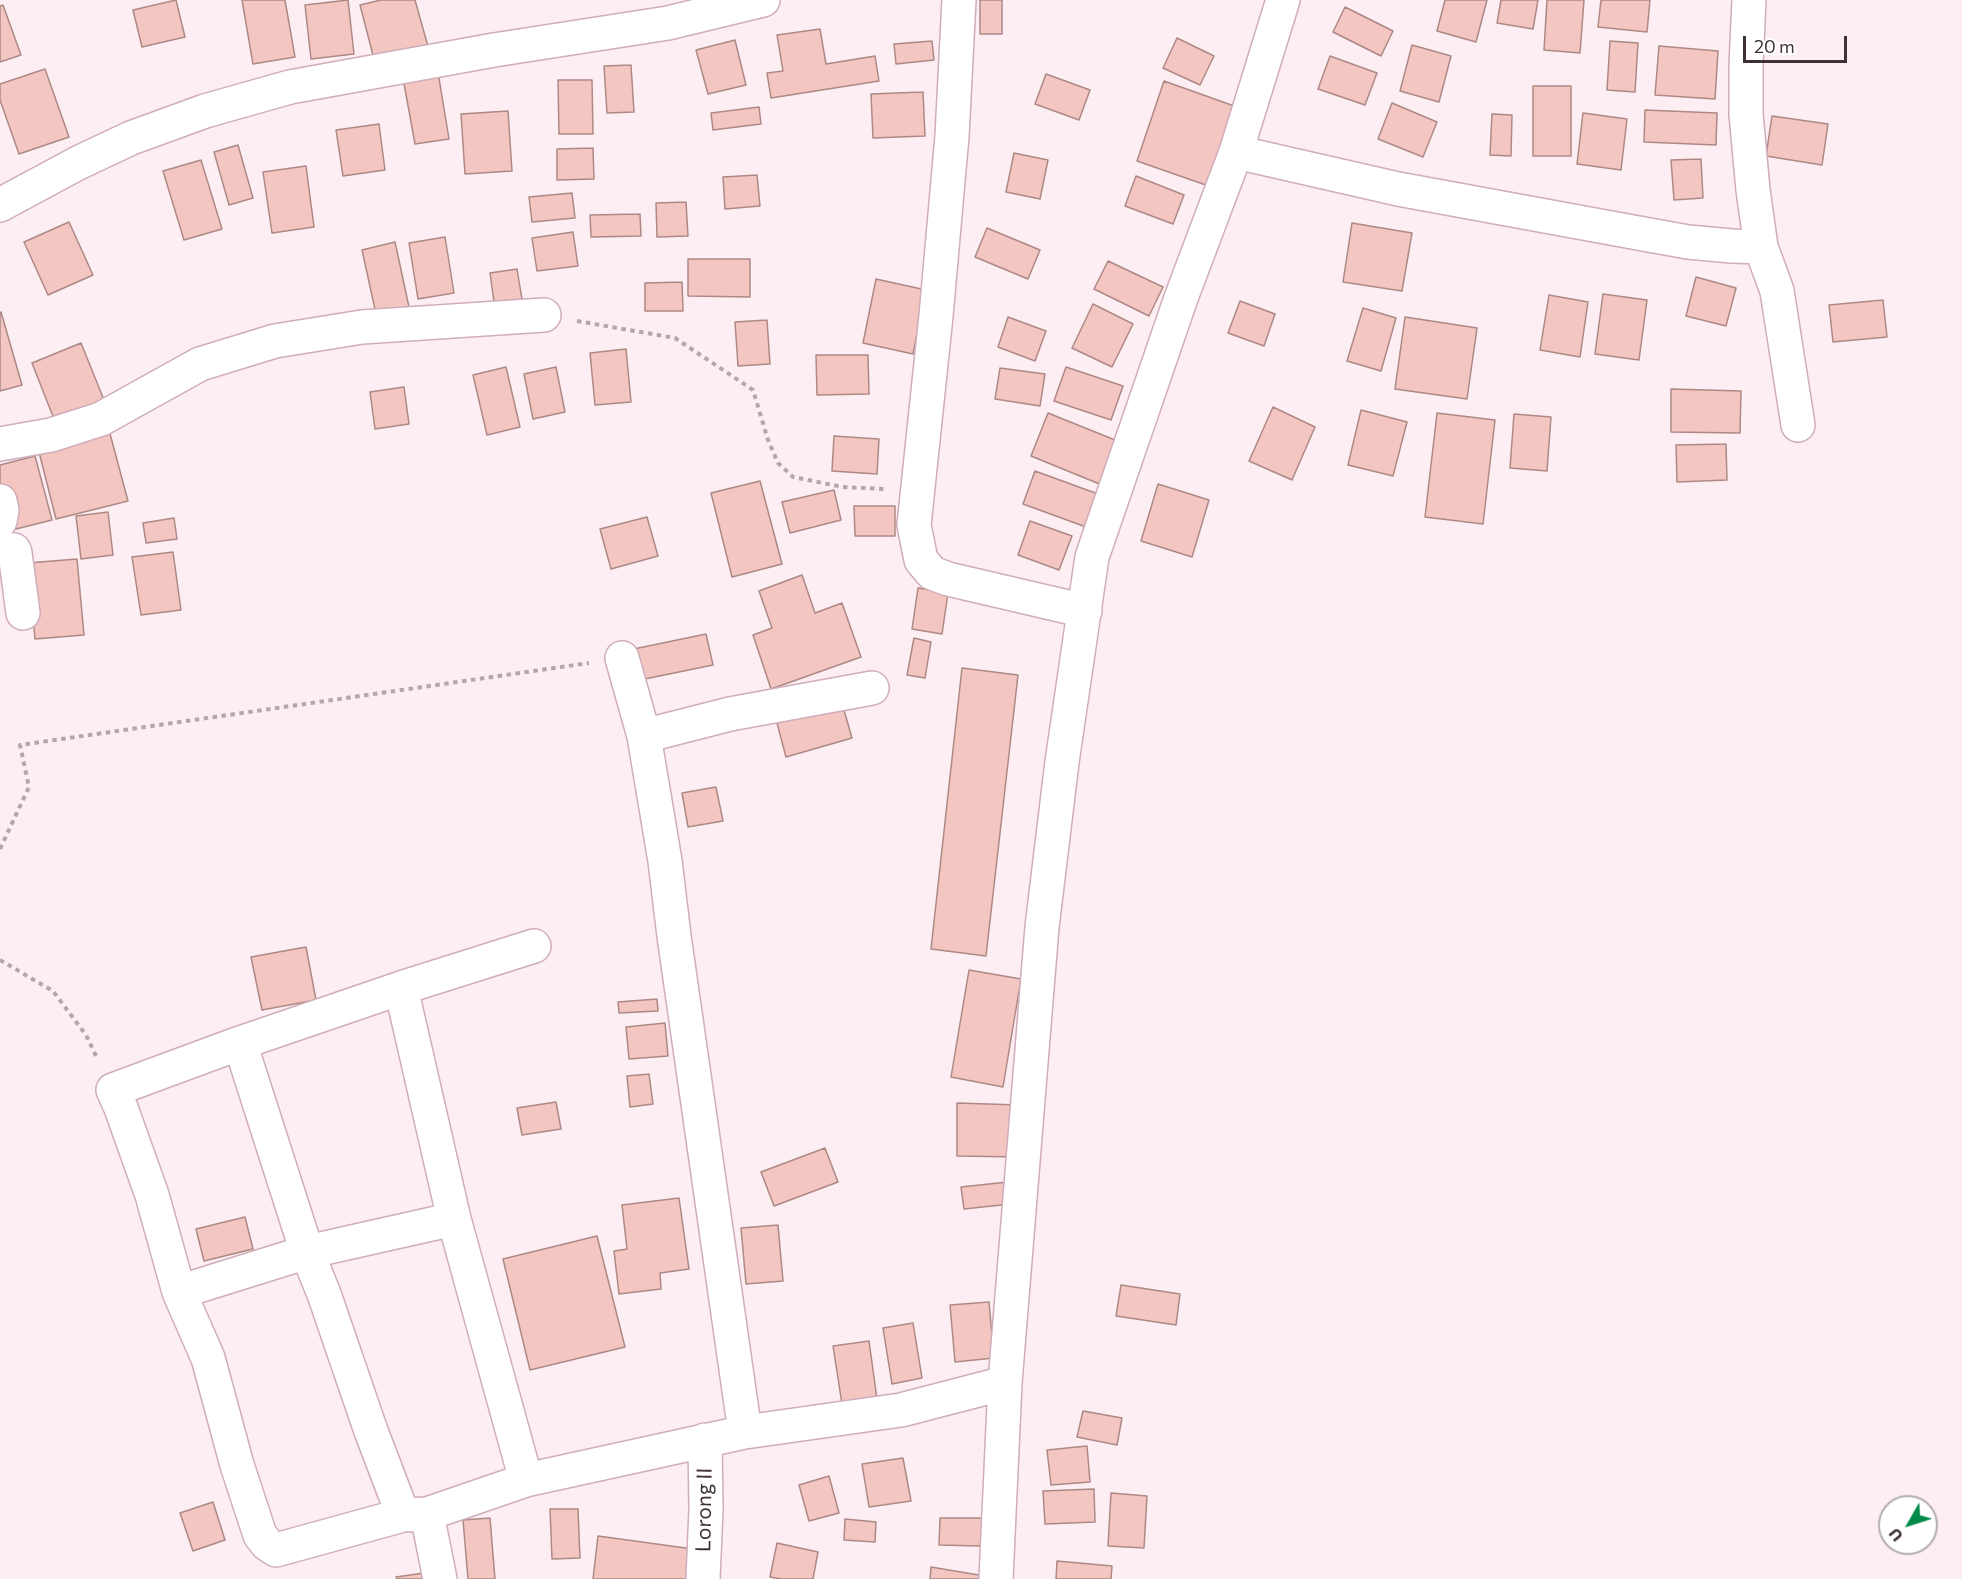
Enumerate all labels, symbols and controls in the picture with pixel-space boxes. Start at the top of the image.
scale bar [1746,24,1850,62]
text: 20 m [1754,35,1795,57]
street label: Lorong II [691,1468,717,1552]
north arrow [1878,1495,1938,1555]
text: U [1884,1525,1906,1546]

